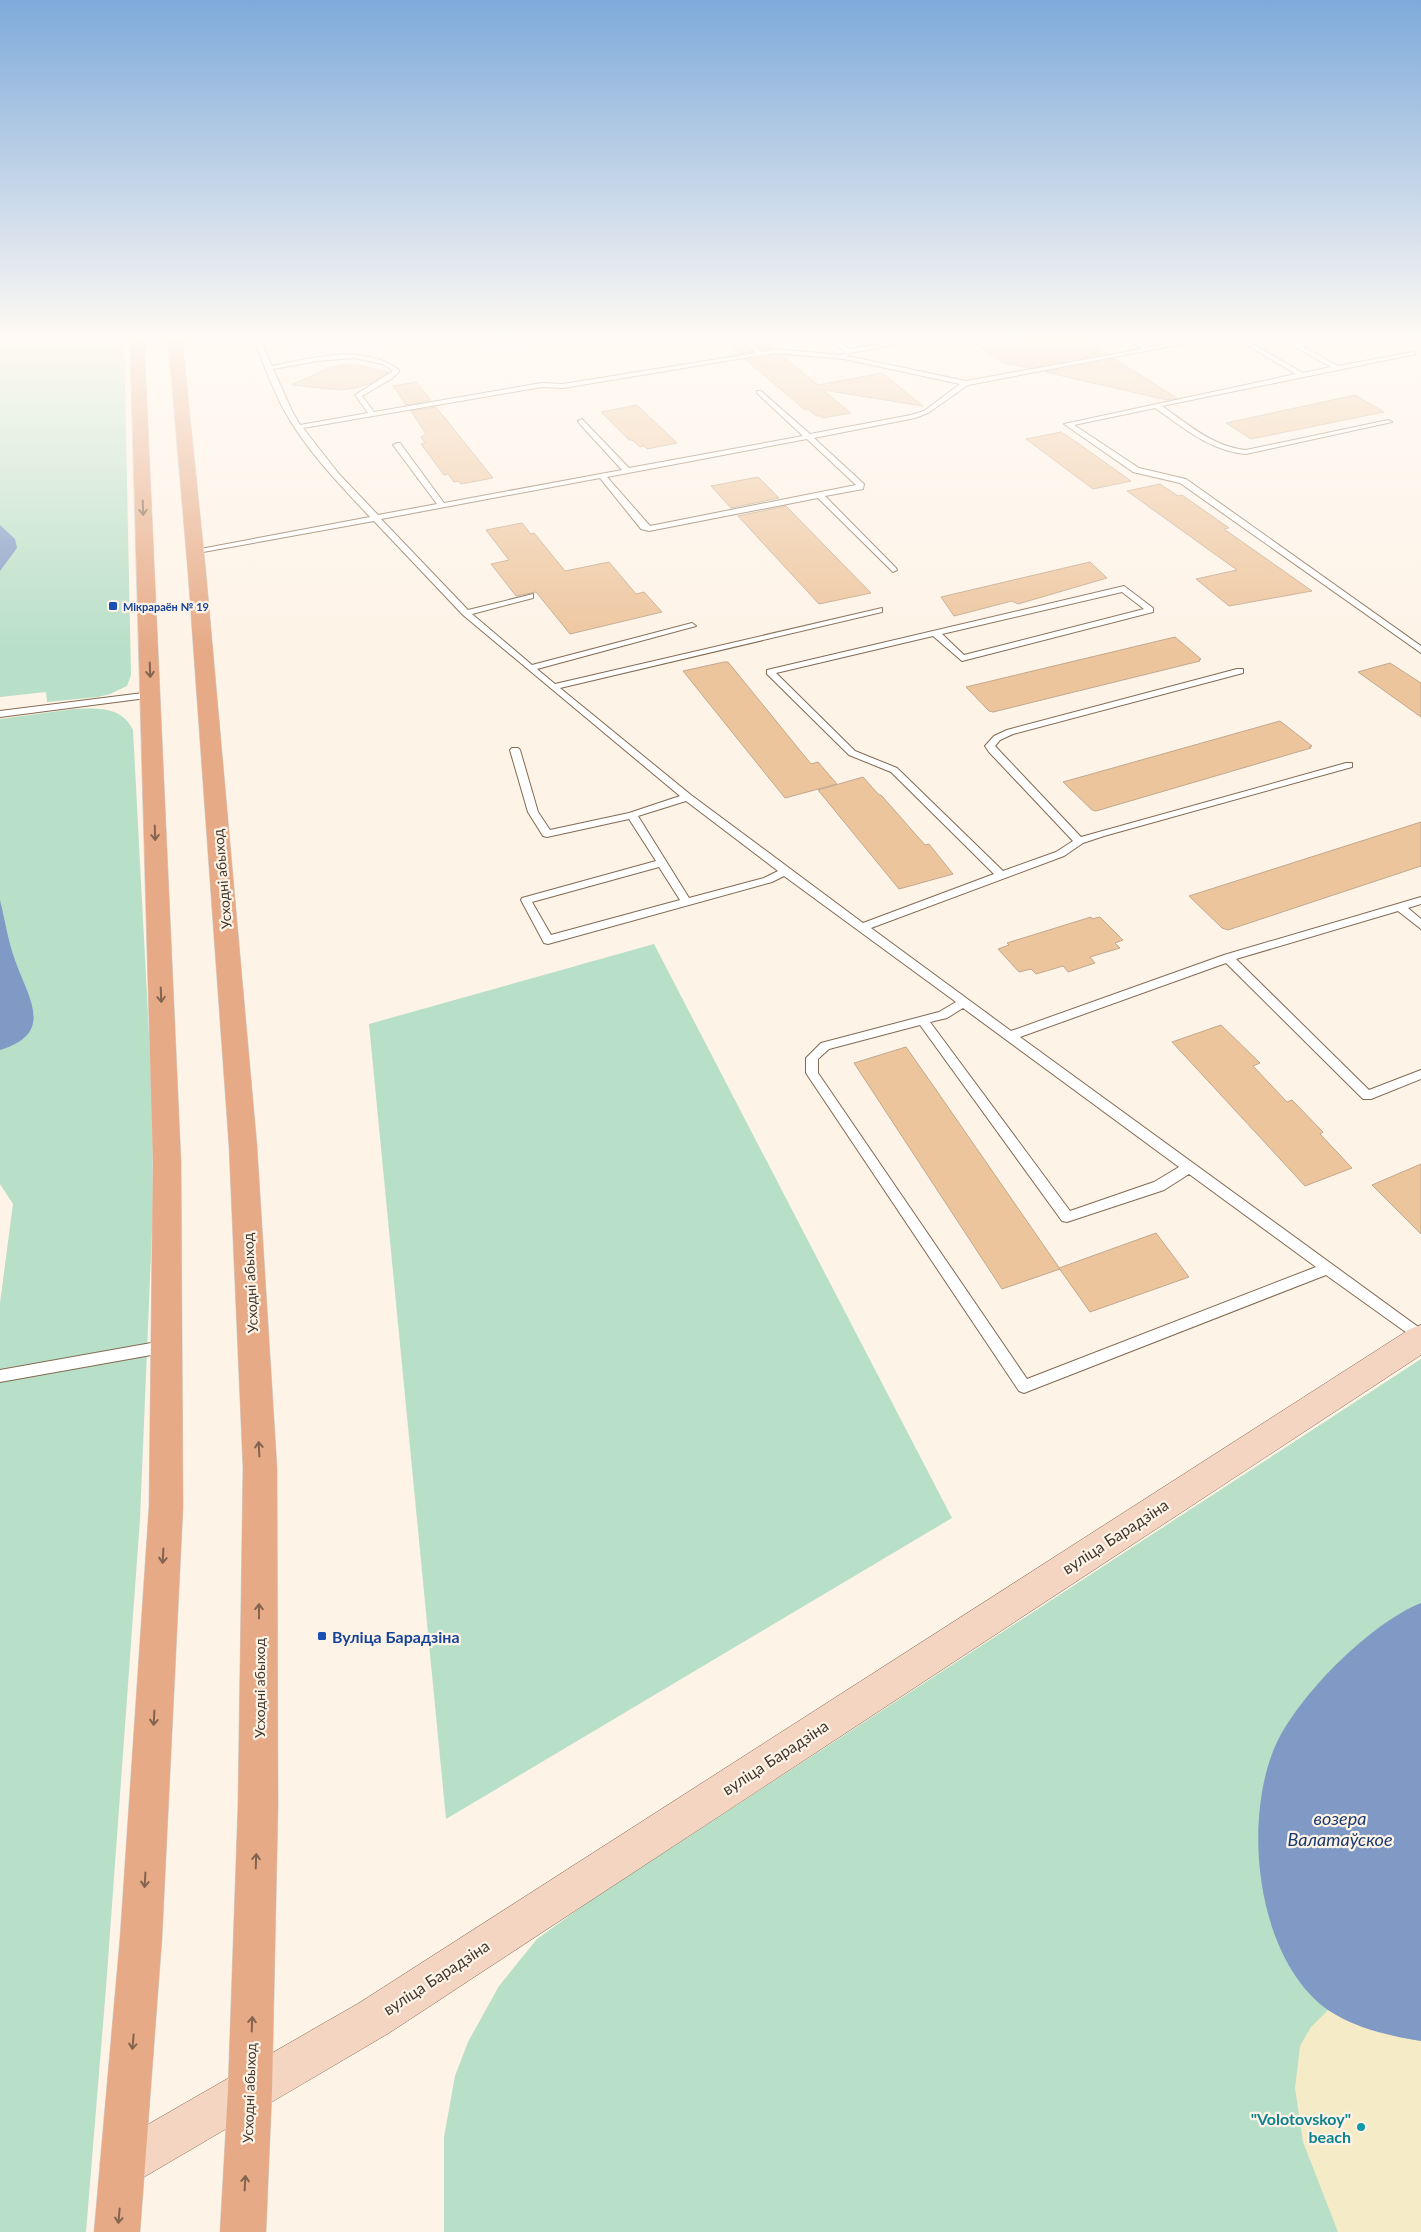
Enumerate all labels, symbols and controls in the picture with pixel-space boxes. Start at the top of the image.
one-way arrow [138,500,147,516]
marker: Мікрараён № 19 [107,600,119,612]
place label: Мікрараён № 19 [123,600,209,613]
one-way arrow [145,662,155,678]
one-way arrow [150,824,160,841]
street label: Усходні абыход [209,828,235,930]
one-way arrow [156,987,166,1003]
street label: Усходні абыход [239,1232,261,1333]
one-way arrow [254,1441,263,1457]
street label: вуліца Барадзіна [1058,1495,1172,1577]
one-way arrow [159,1547,168,1563]
one-way arrow [254,1604,264,1620]
place label: Вуліца Барадзіна [332,1627,460,1646]
marker: Вуліца Барадзіна [316,1630,328,1642]
street label: Усходні абыход [251,1638,268,1738]
one-way arrow [150,1710,159,1726]
street label: вуліца Барадзіна [718,1716,832,1798]
water label: возера Валатаўское [1287,1807,1393,1850]
one-way arrow [252,1854,261,1870]
one-way arrow [140,1872,149,1888]
street label: вуліца Барадзіна [379,1936,493,2018]
one-way arrow [247,2016,257,2032]
one-way arrow [128,2034,138,2050]
street label: Усходні абыход [239,2042,259,2143]
place label: "Volotovskoy" beach [1251,2109,1351,2146]
marker: "Volotovskoy" beach [1355,2121,1367,2133]
one-way arrow [241,2176,250,2192]
one-way arrow [114,2207,123,2223]

